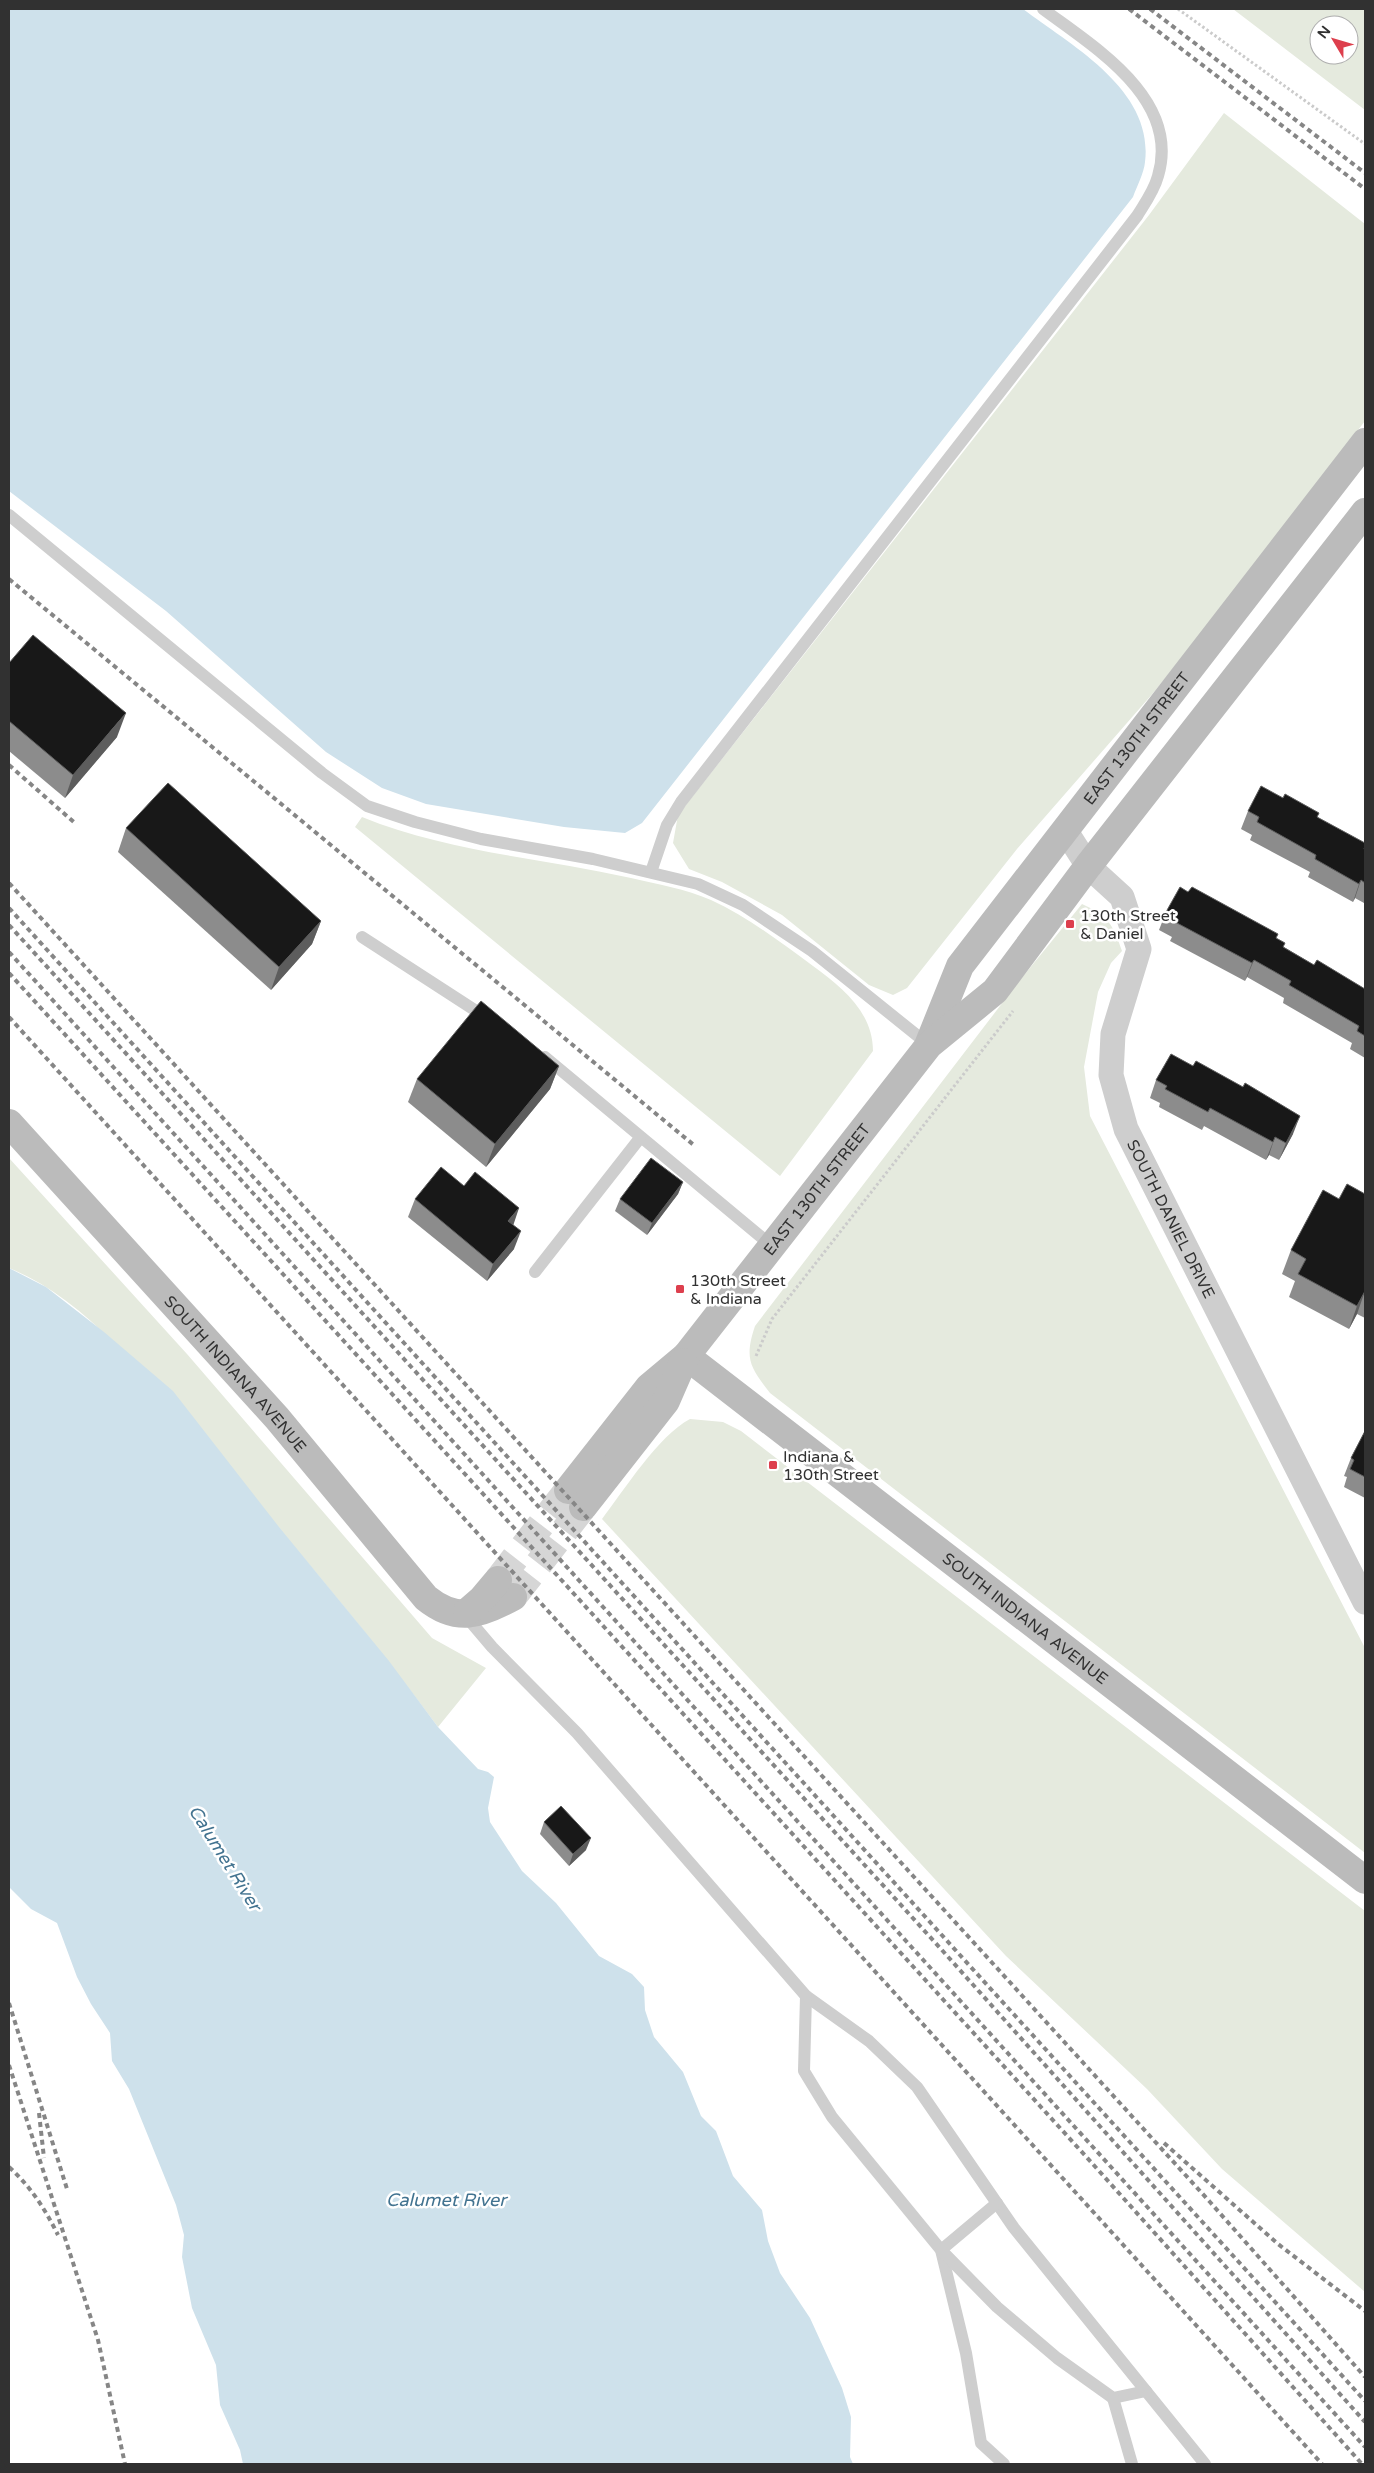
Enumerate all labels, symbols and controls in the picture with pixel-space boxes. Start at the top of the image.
north arrow [1309,15,1359,65]
text: N [1314,23,1334,42]
street label: EAST 130TH STREET [1079,668,1195,809]
place label: 130th Street & Daniel [1080,906,1176,944]
marker: 130th Street & Daniel [1064,918,1076,930]
street label: EAST 130TH STREET [759,1120,875,1260]
street label: SOUTH DANIEL DRIVE [1122,1137,1219,1302]
place label: 130th Street & Indiana [690,1271,786,1309]
marker: 130th Street & Indiana [674,1283,686,1295]
street label: SOUTH INDIANA AVENUE [160,1292,310,1457]
place label: Indiana & 130th Street [783,1447,879,1485]
marker: Indiana & 130th Street [767,1459,779,1471]
street label: SOUTH INDIANA AVENUE [938,1549,1112,1689]
water label: Calumet River [184,1801,267,1917]
water label: Calumet River [386,2189,508,2211]

